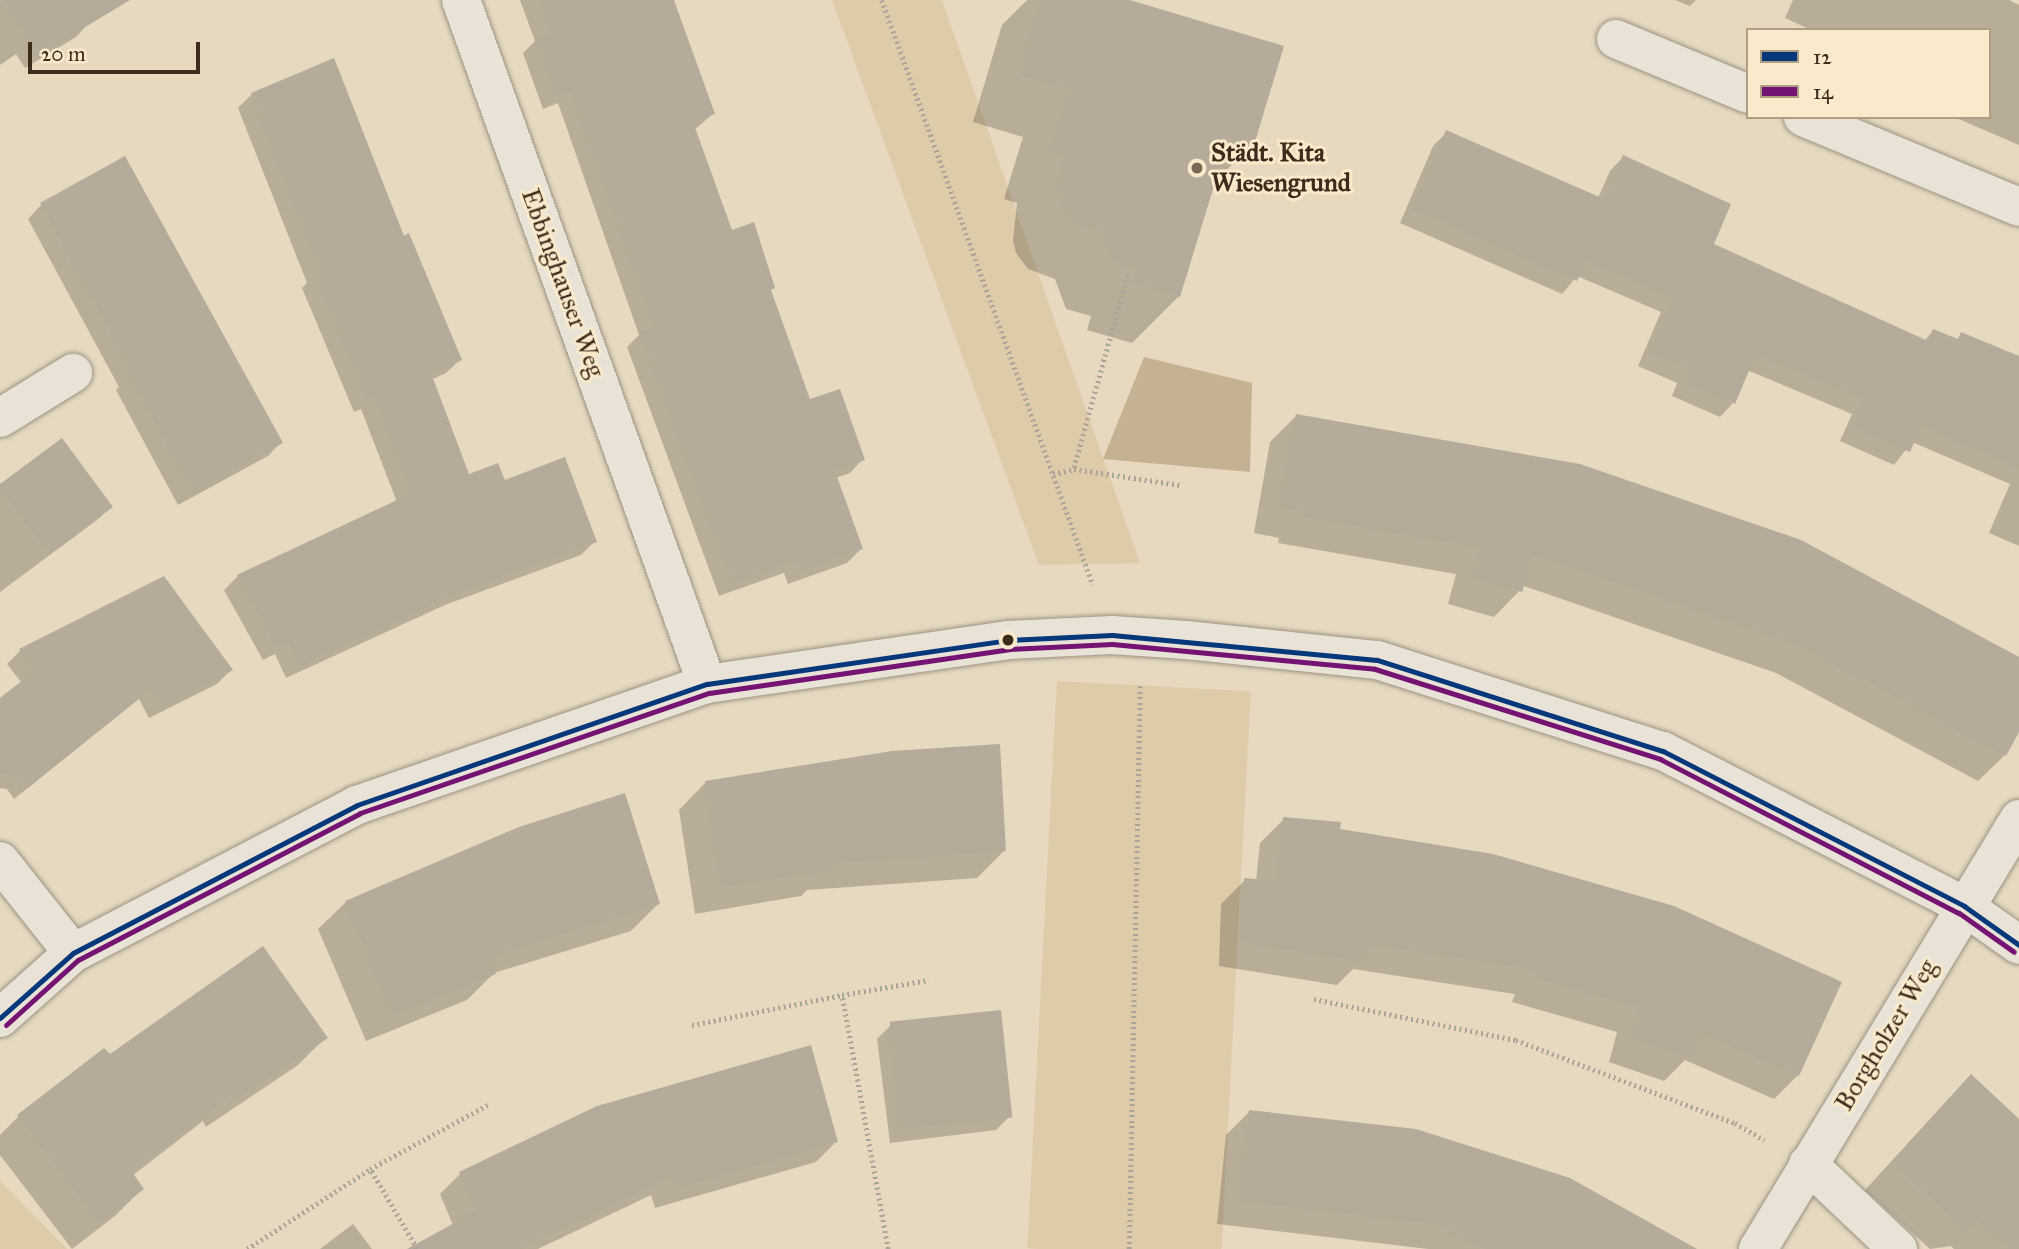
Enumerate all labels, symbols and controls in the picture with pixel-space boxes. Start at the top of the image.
scale bar [32,28,203,72]
legend [1746,28,1991,119]
text: 20 m [41,41,86,67]
text: 12 [1813,44,1832,70]
text: 14 [1813,79,1833,105]
place label: Städt. Kita Wiesengrund [1211,137,1351,198]
marker: Städt. Kita Wiesengrund [1189,160,1205,176]
street label: Ebbinghauser Weg [514,184,612,382]
unlabelled marker [1001,633,1015,647]
street label: Borgholzer Weg [1828,953,1944,1117]

